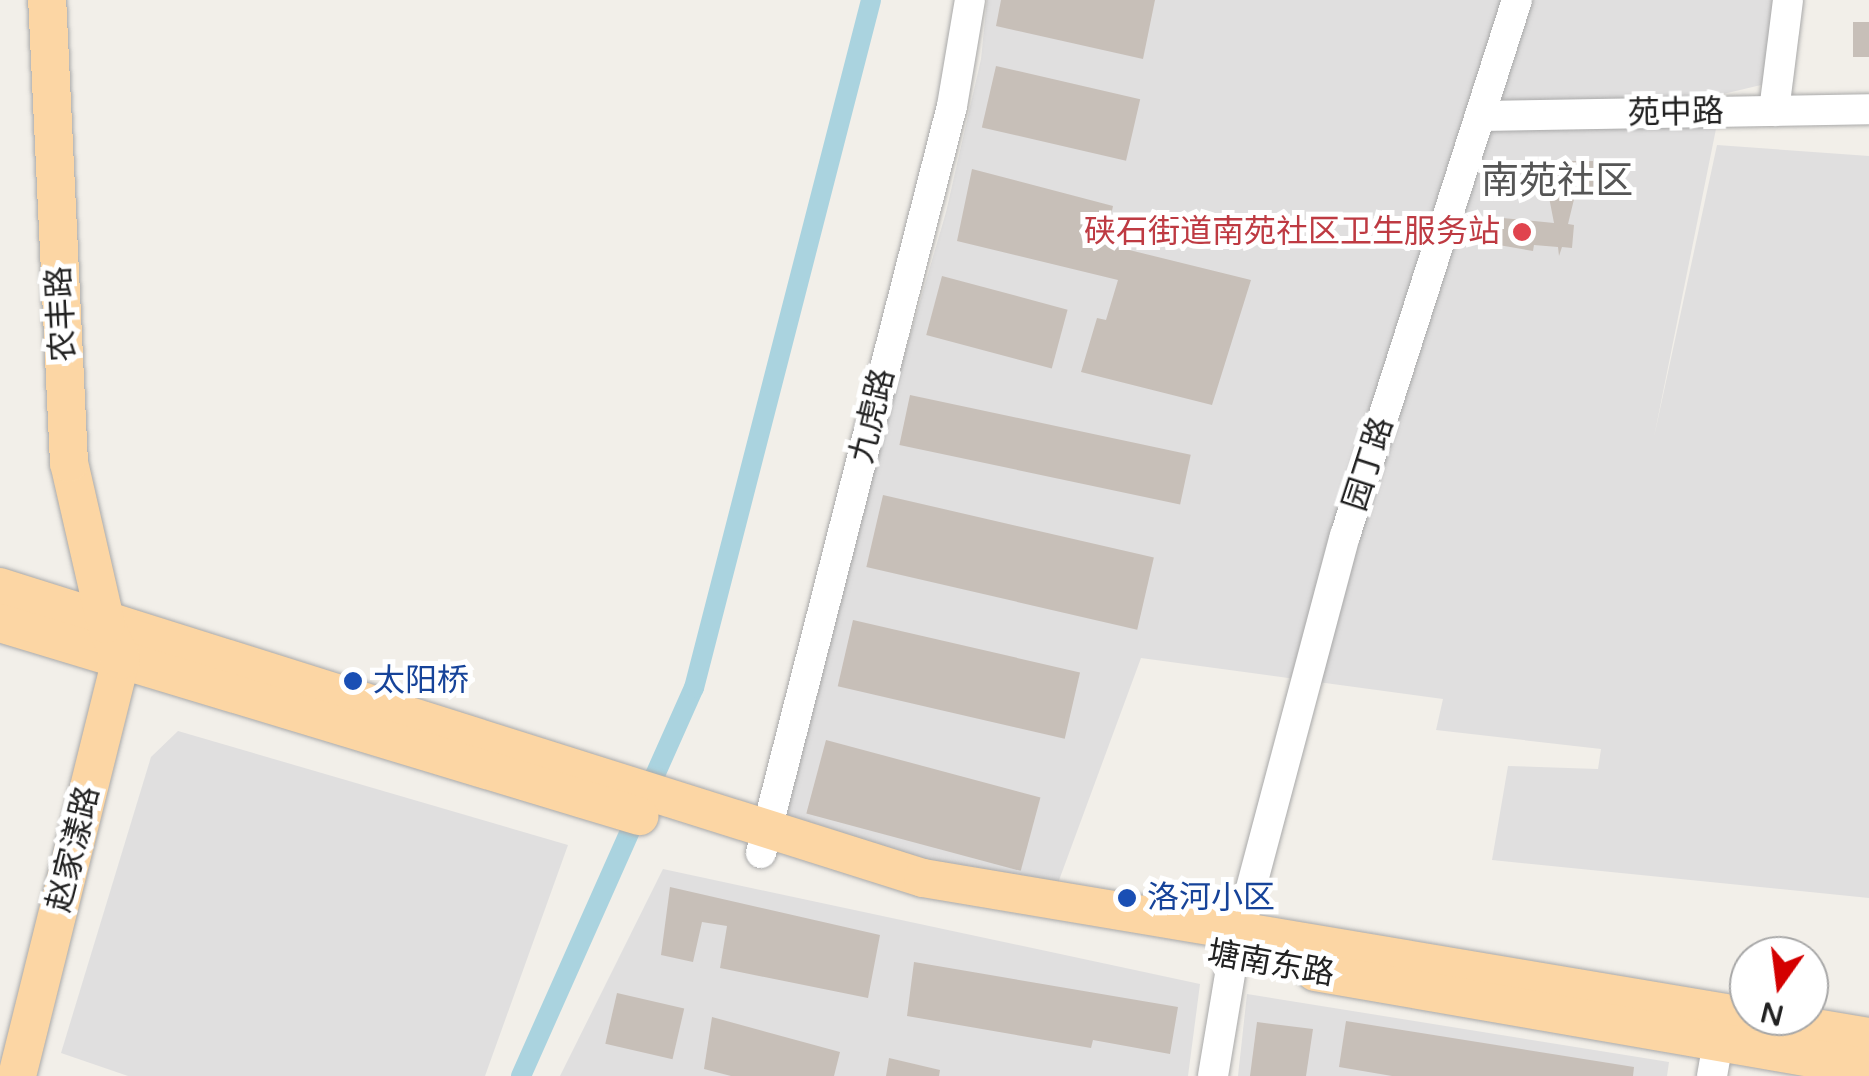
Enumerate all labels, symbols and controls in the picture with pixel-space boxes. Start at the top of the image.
street label: 苑中路 [1628,93,1724,133]
district label: 南苑社区 [1481,159,1633,205]
place label: 硖石街道南苑社区卫生服务站 [1084,213,1500,251]
marker: 硖石街道南苑社区卫生服务站 [1509,219,1535,245]
street label: 农丰路 [40,265,84,363]
street label: 九虎路 [843,365,903,467]
street label: 园丁路 [1336,412,1402,516]
place label: 太阳桥 [373,662,469,700]
marker: 太阳桥 [342,670,364,692]
street label: 赵家漾路 [40,782,108,916]
place label: 洛河小区 [1147,879,1275,917]
marker: 洛河小区 [1116,887,1138,909]
street label: 塘南东路 [1205,934,1337,994]
north arrow [1729,936,1829,1036]
text: N [1757,994,1787,1032]

